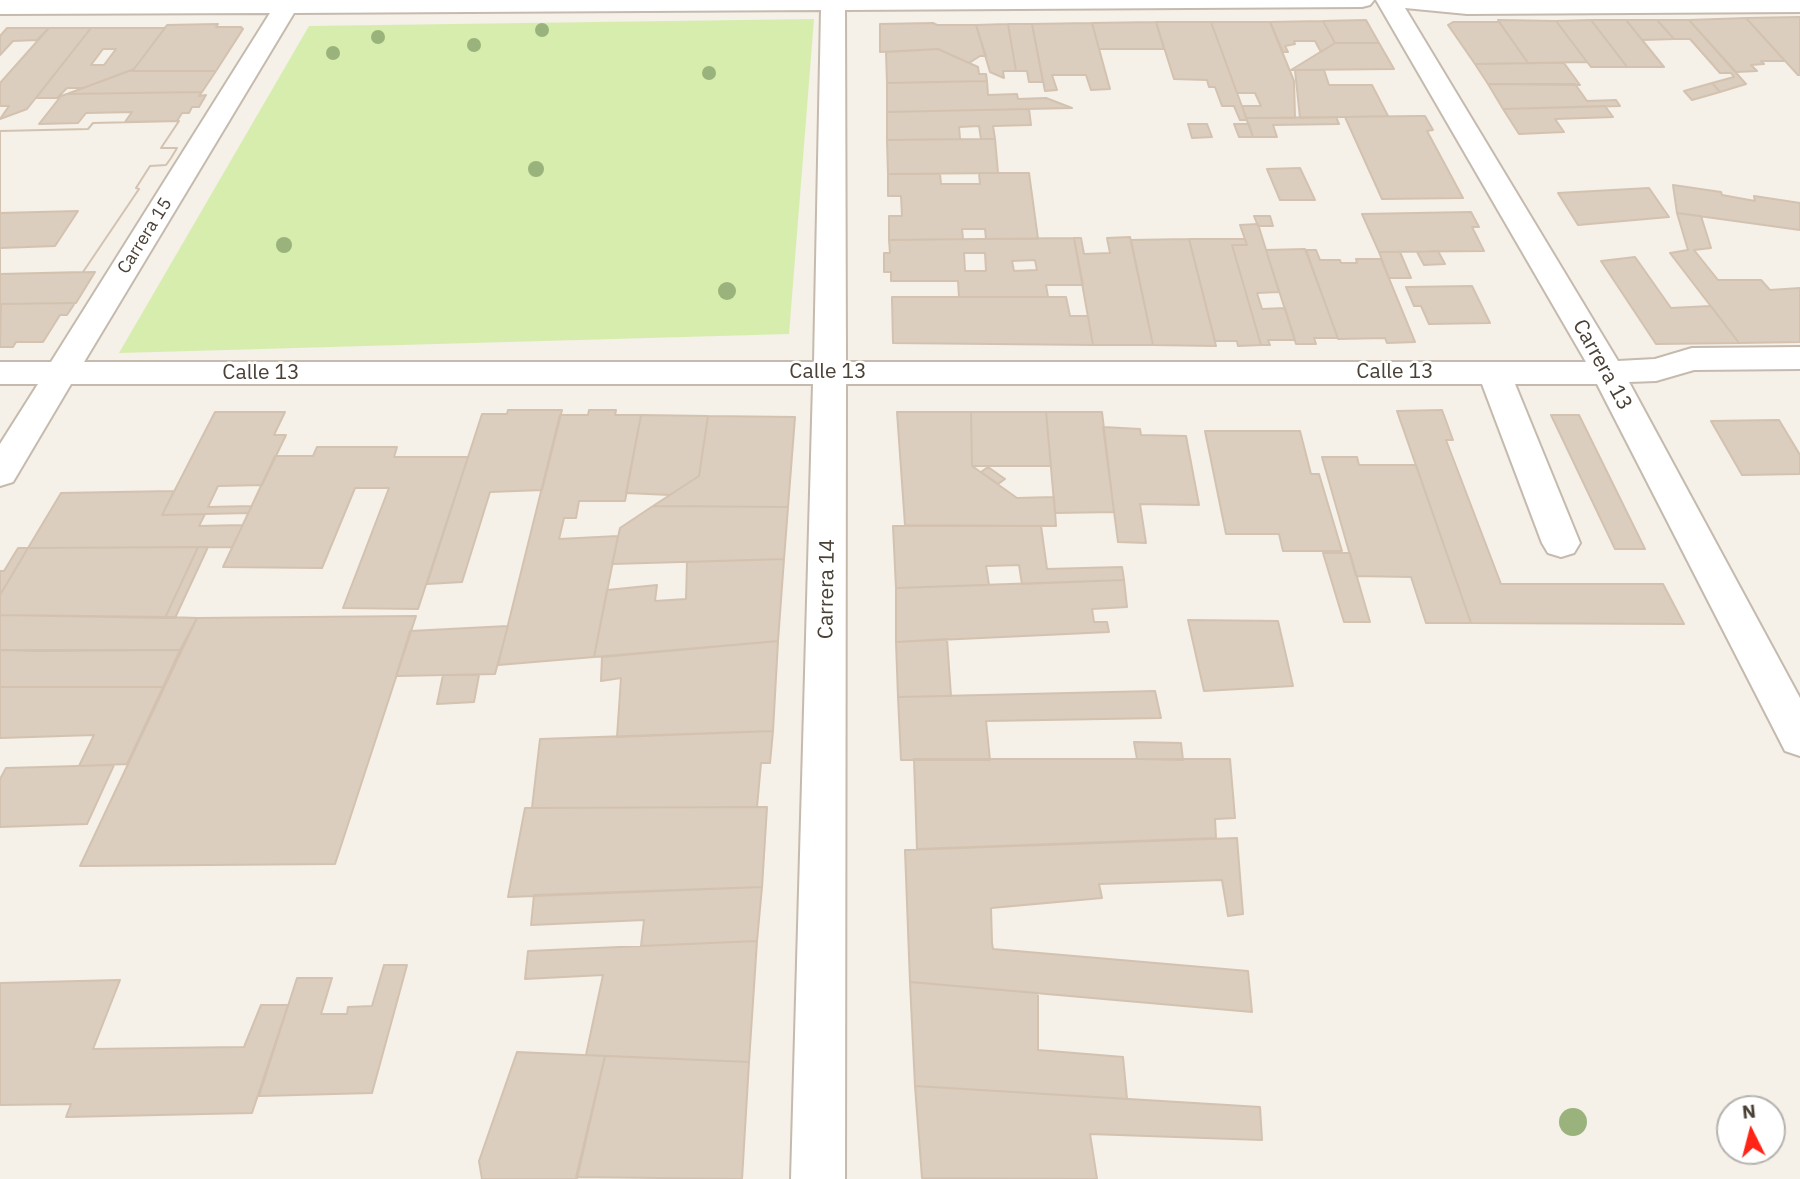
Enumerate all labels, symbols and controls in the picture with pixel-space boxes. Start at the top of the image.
street label: Carrera 15 [113,194,177,278]
street label: Carrera 13 [1567,315,1637,415]
street label: Calle 13 [789,359,867,385]
street label: Calle 13 [1356,359,1434,385]
street label: Calle 13 [222,360,300,386]
street label: Carrera 14 [814,539,840,639]
north arrow [1716,1095,1786,1165]
text: N [1741,1098,1757,1124]

